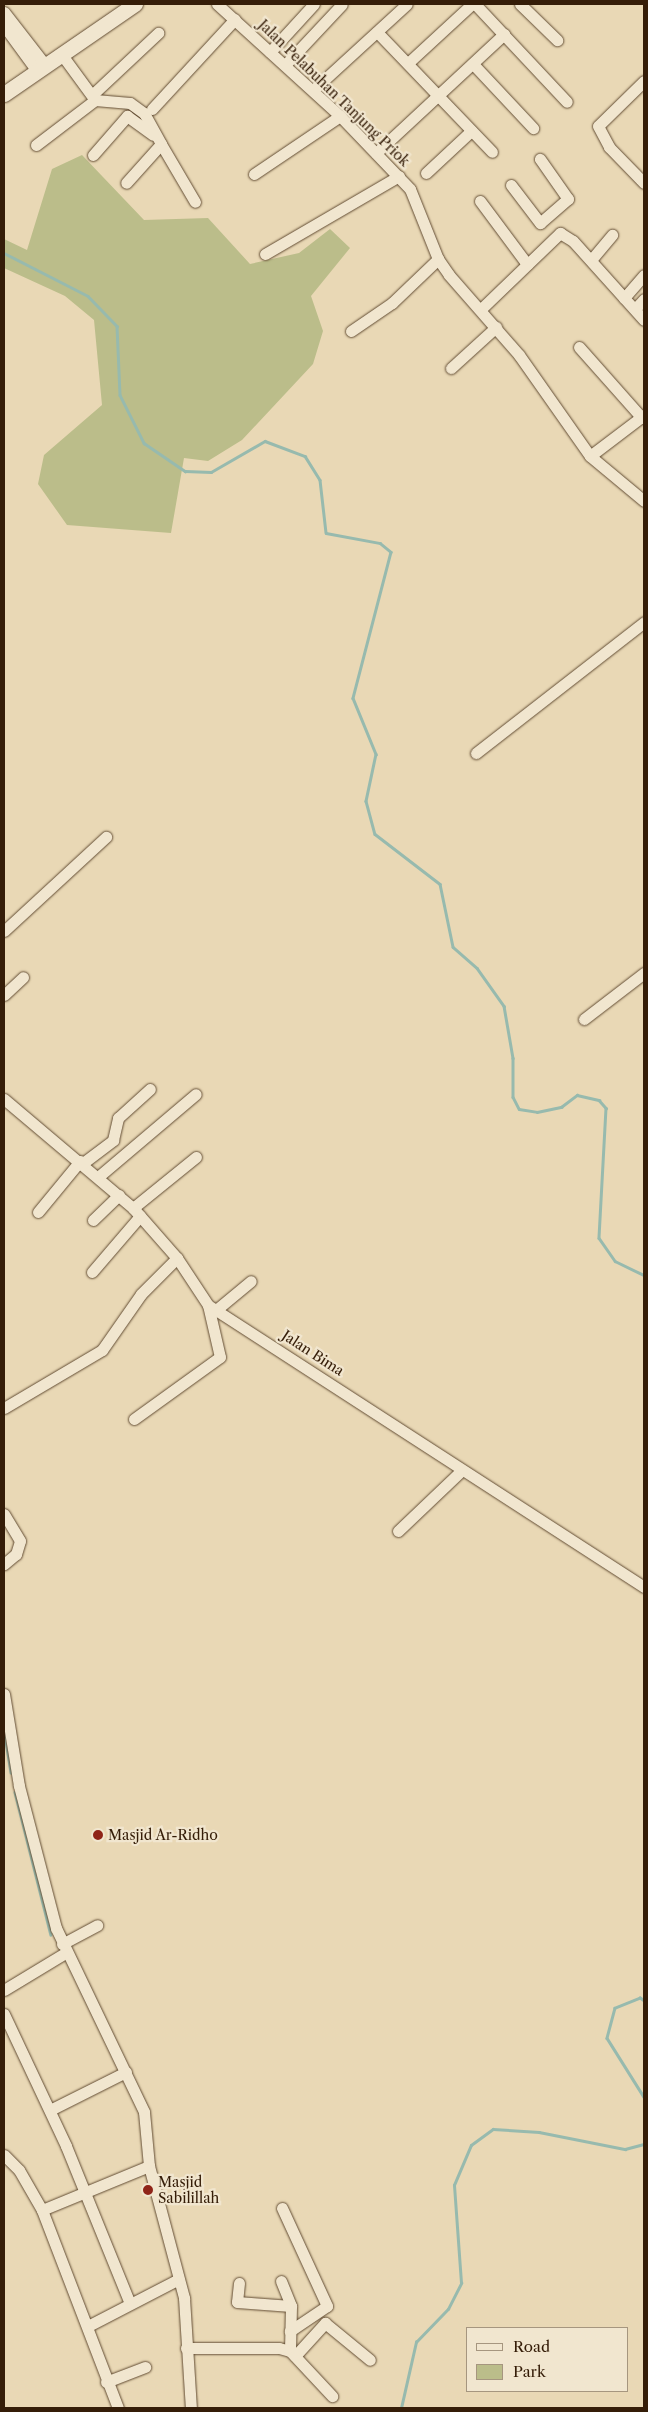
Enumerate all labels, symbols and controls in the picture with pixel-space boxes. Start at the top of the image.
street label: Jalan Pelabuhan Tanjung Priok [255,16,413,170]
street label: Jalan Bima [279,1327,347,1379]
place label: Masjid Ar-Ridho [108,1827,218,1843]
marker: Masjid Ar-Ridho [92,1829,104,1841]
place label: Masjid Sabilillah [158,2174,219,2206]
marker: Masjid Sabilillah [142,2184,154,2196]
legend [466,2327,628,2392]
text: Road [513,2337,550,2356]
text: Park [513,2362,546,2381]

